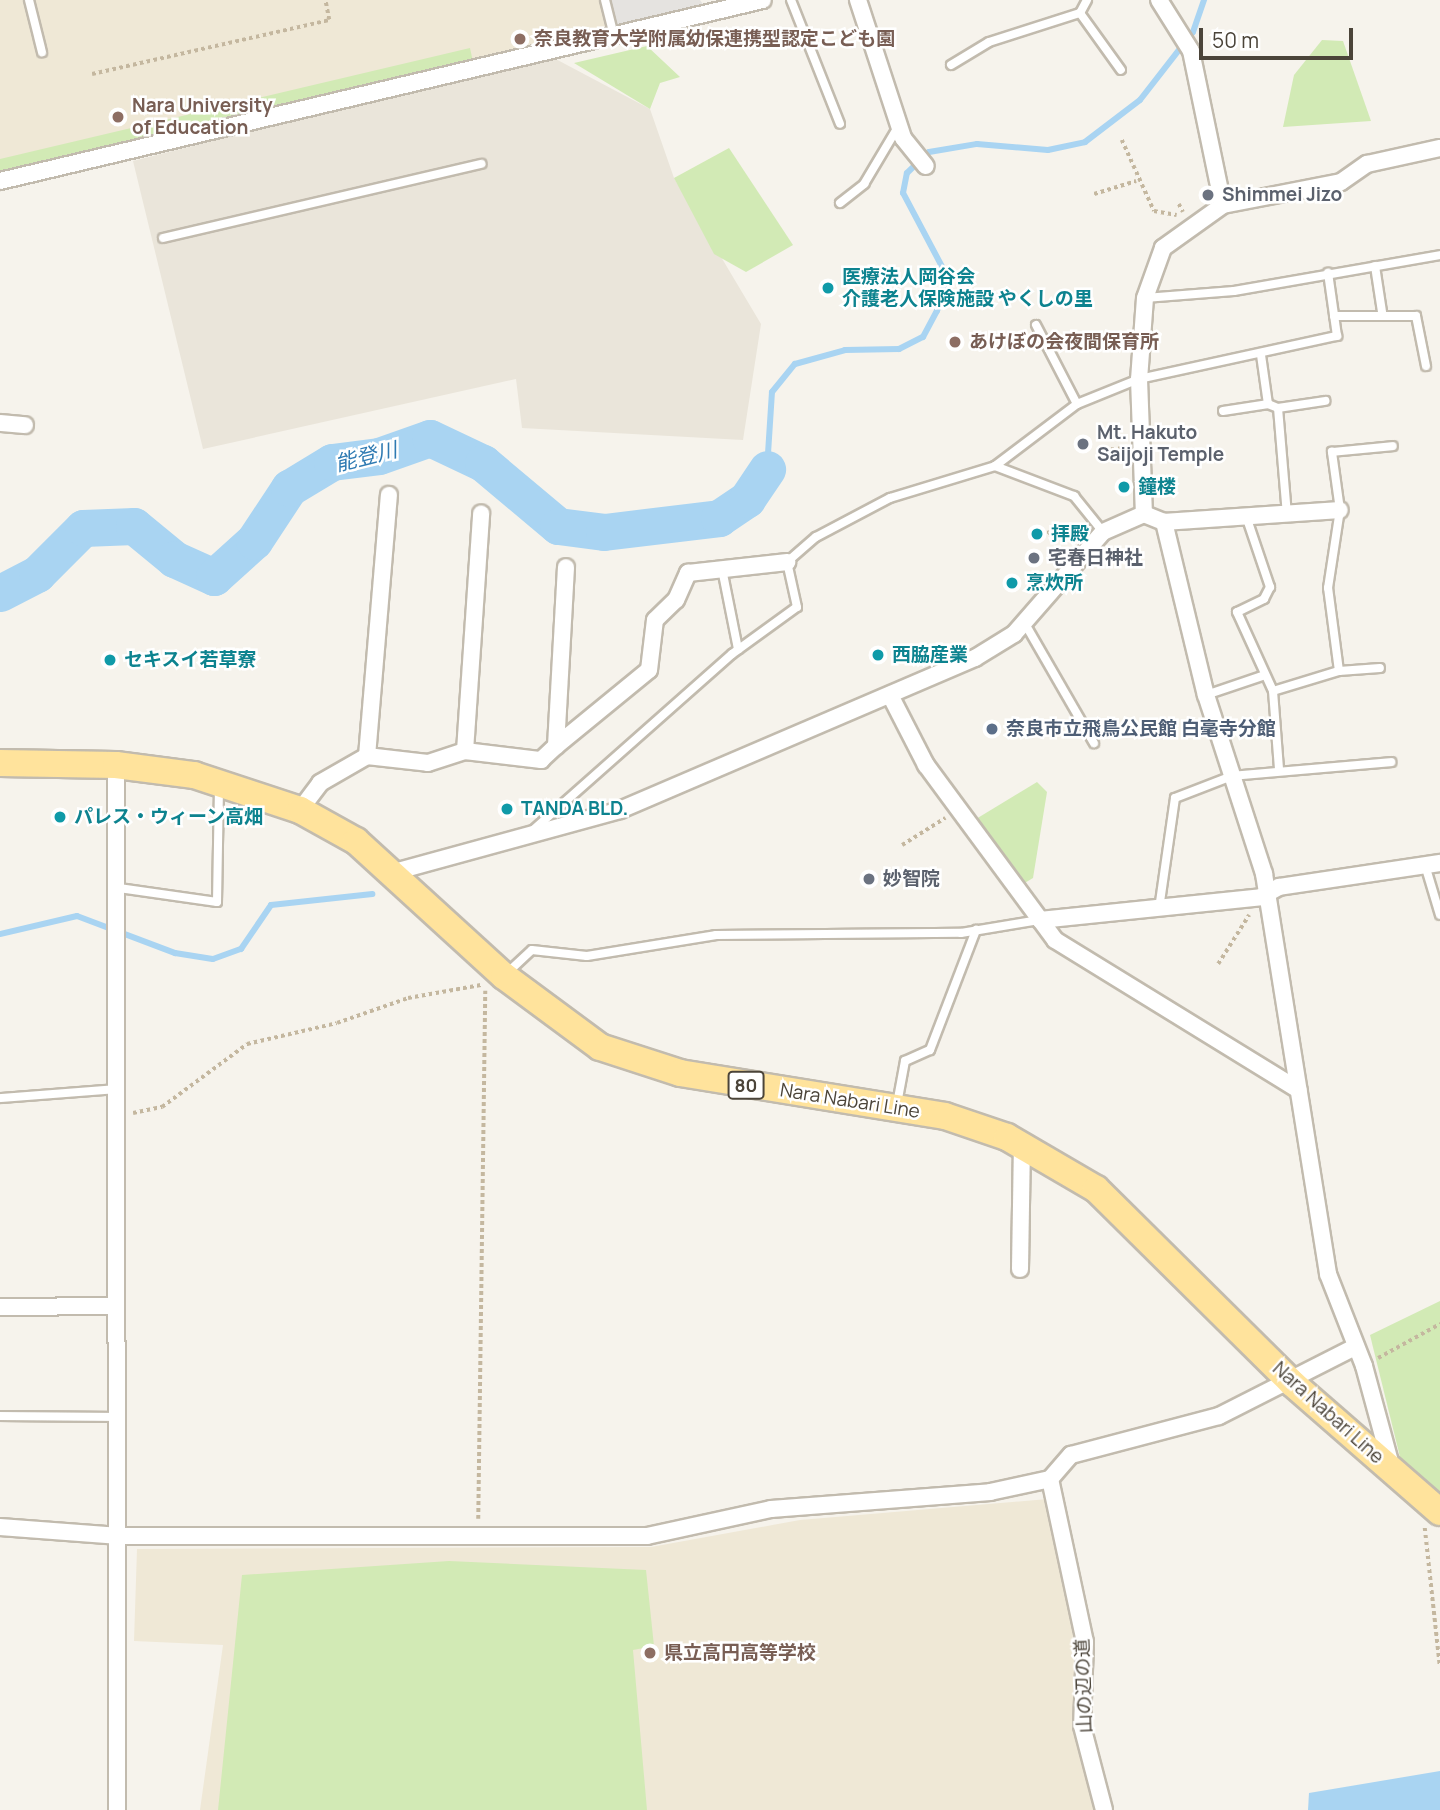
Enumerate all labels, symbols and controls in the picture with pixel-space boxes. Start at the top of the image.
scale bar [1202,14,1356,58]
text: 50 m [1212,26,1259,54]
place label: 奈良教育大学附属幼保連携型認定こども園 [534,28,895,50]
marker: 奈良教育大学附属幼保連携型認定こども園 [512,31,528,47]
place label: Nara University of Education [132,95,273,139]
marker: Nara University of Education [110,109,126,125]
place label: Shimmei Jizo [1222,184,1342,206]
marker: Shimmei Jizo [1200,187,1216,203]
place label: 医療法人岡谷会 介護老人保険施設 やくしの里 [842,266,1093,310]
marker: 医療法人岡谷会 介護老人保険施設 やくしの里 [820,280,836,296]
place label: あけぼの会夜間保育所 [969,331,1159,353]
marker: あけぼの会夜間保育所 [947,334,963,350]
place label: Mt. Hakuto Saijoji Temple [1097,422,1224,466]
water label: 能登川 [332,436,400,476]
marker: Mt. Hakuto Saijoji Temple [1075,436,1091,452]
place label: 鐘楼 [1138,476,1176,498]
marker: 鐘楼 [1116,479,1132,495]
place label: 拝殿 [1051,523,1089,545]
marker: 拝殿 [1029,526,1045,542]
place label: 宅春日神社 [1048,547,1143,569]
marker: 宅春日神社 [1026,550,1042,566]
place label: 烹炊所 [1026,572,1083,594]
marker: 烹炊所 [1004,575,1020,591]
place label: 西脇産業 [892,644,968,666]
marker: 西脇産業 [870,647,886,663]
place label: セキスイ若草寮 [124,649,257,671]
marker: セキスイ若草寮 [102,652,118,668]
place label: 奈良市立飛鳥公民館 白毫寺分館 [1006,718,1276,740]
marker: 奈良市立飛鳥公民館 白毫寺分館 [984,721,1000,737]
place label: TANDA BLD. [521,798,628,820]
marker: TANDA BLD. [499,801,515,817]
place label: パレス・ウィーン高畑 [74,806,264,828]
marker: パレス・ウィーン高畑 [52,809,68,825]
place label: 妙智院 [883,868,940,890]
marker: 妙智院 [861,871,877,887]
road number: 80 [727,1070,765,1100]
street label: Nara Nabari Line [778,1079,922,1123]
street label: Nara Nabari Line [1268,1357,1388,1469]
street label: 山の辺の道 [1071,1638,1097,1734]
place label: 県立高円高等学校 [664,1642,816,1664]
marker: 県立高円高等学校 [642,1645,658,1661]

